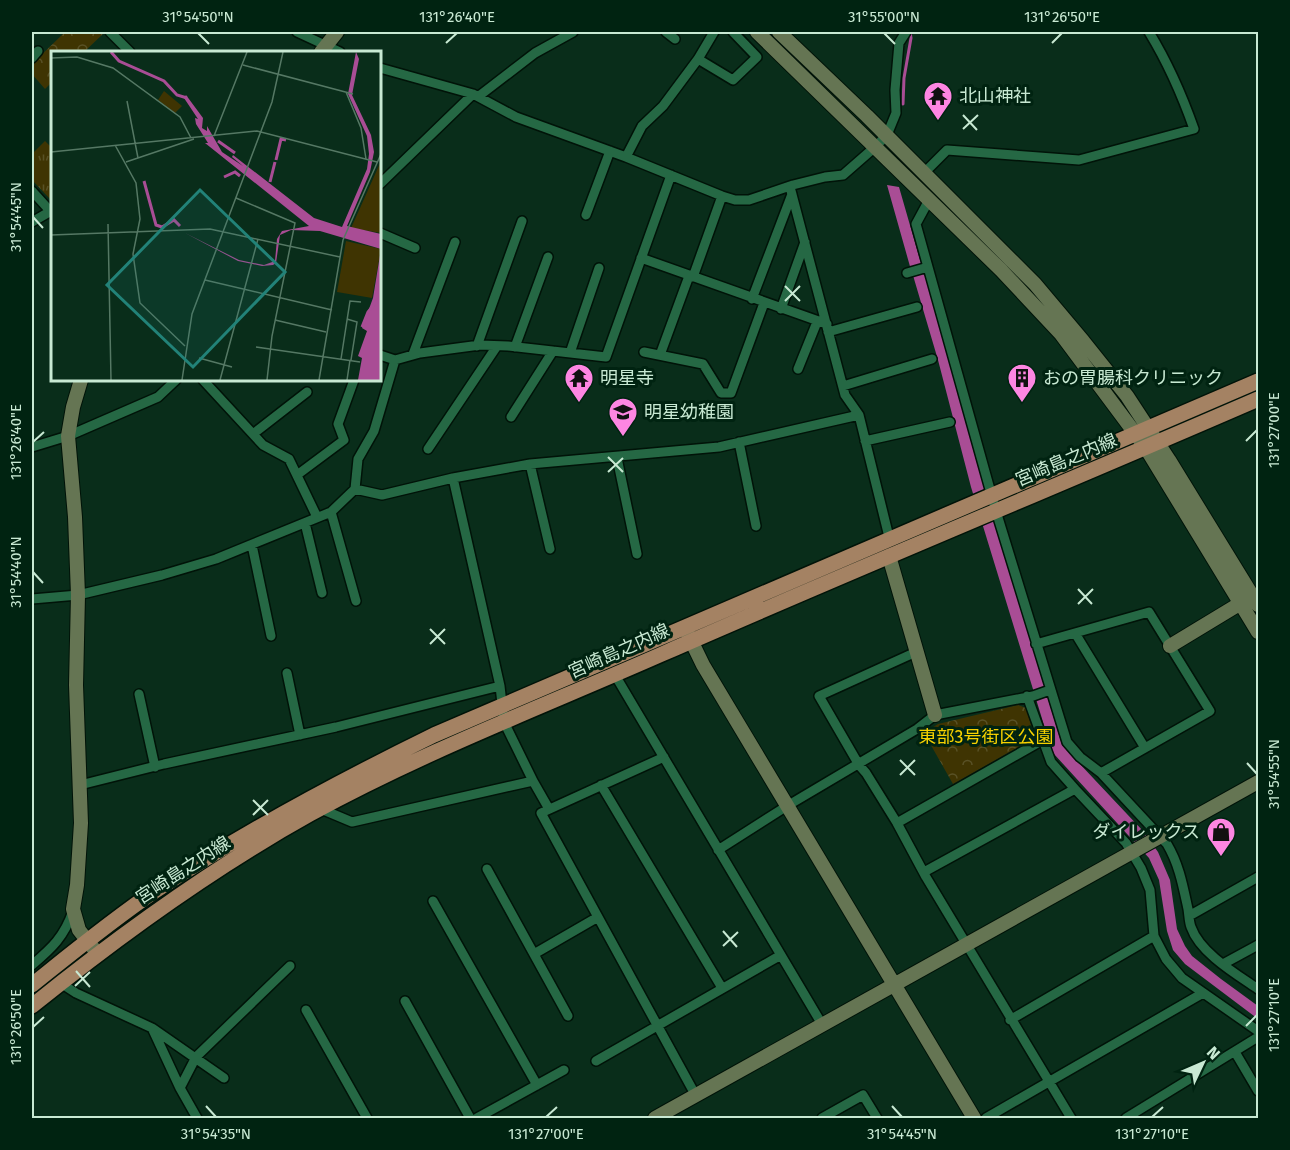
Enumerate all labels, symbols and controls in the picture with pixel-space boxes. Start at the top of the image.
text: 31°54'50"N [162,8,234,26]
text: 131°26'40"E [419,8,495,26]
text: 31°55'00"N [848,8,920,26]
text: 131°26'50"E [1024,8,1100,26]
inset map [51,51,381,381]
temple icon: 北山神社 [922,80,954,122]
place label: 北山神社 [959,85,1031,107]
text: 31°54'45"N [7,182,25,252]
temple icon: 明星寺 [563,362,595,404]
building icon: おの胃腸科クリニック [1006,362,1038,404]
place label: 明星寺 [600,367,654,389]
place label: おの胃腸科クリニック [1043,367,1223,389]
text: 131°27'00"E [1265,392,1283,468]
school or university icon: 明星幼稚園 [607,396,639,438]
place label: 明星幼稚園 [644,401,734,423]
text: 131°26'40"E [7,404,25,480]
street label: 宮崎島之内線 [1012,429,1120,491]
text: 31°54'40"N [7,536,25,608]
street label: 宮崎島之内線 [565,619,673,683]
park label: 東部3号街区公園 [919,726,1053,748]
text: 31°54'55"N [1265,739,1283,809]
shop icon: ダイレックス [1205,816,1237,858]
place label: ダイレックス [1093,821,1200,843]
street label: 宮崎島之内線 [132,831,234,909]
text: 131°27'10"E [1265,978,1283,1052]
text: 131°26'50"E [7,989,25,1065]
north arrow [1173,1033,1233,1093]
text: N [1203,1043,1224,1063]
text: 31°54'35"N [181,1125,251,1143]
text: 131°27'00"E [508,1125,584,1143]
text: 31°54'45"N [867,1125,937,1143]
text: 131°27'10"E [1115,1125,1189,1143]

